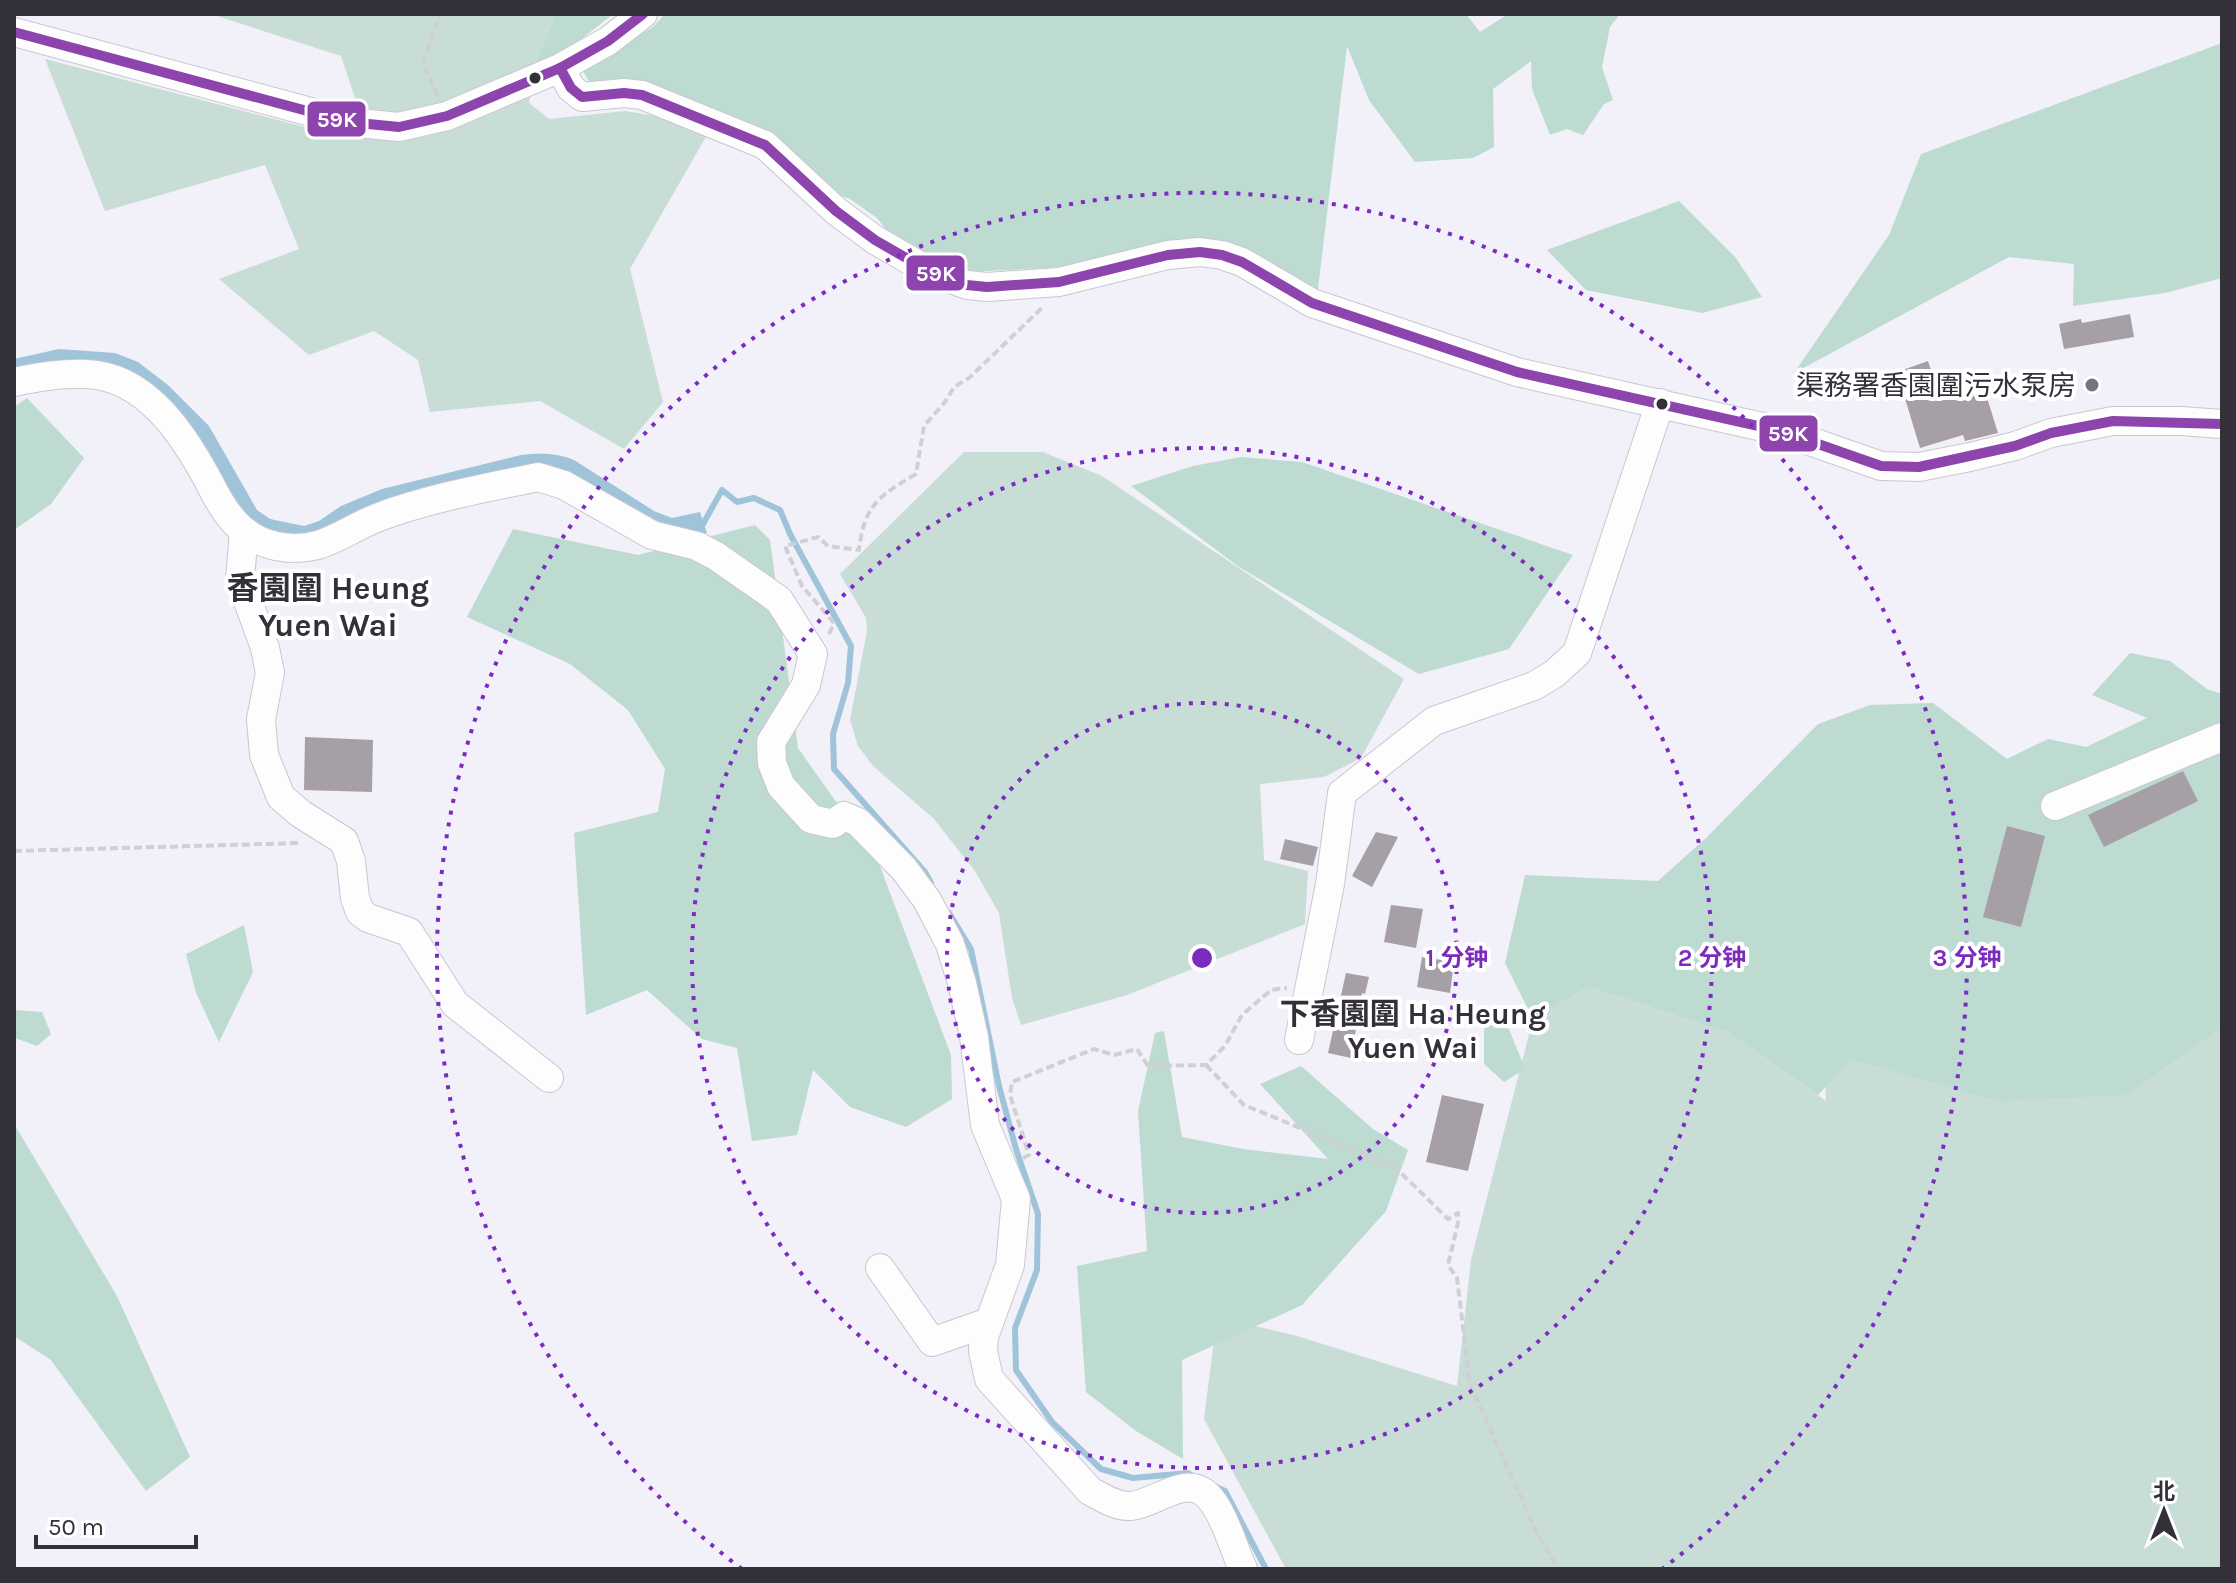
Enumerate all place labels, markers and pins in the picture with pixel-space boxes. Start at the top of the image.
unlabelled marker [527,70,543,86]
place label: 渠務署香園圍污水泵房 [1796,369,2076,402]
marker: 渠務署香園圍污水泵房 [2083,376,2101,394]
unlabelled marker [1654,396,1670,412]
centre of rings [1188,944,1216,972]

